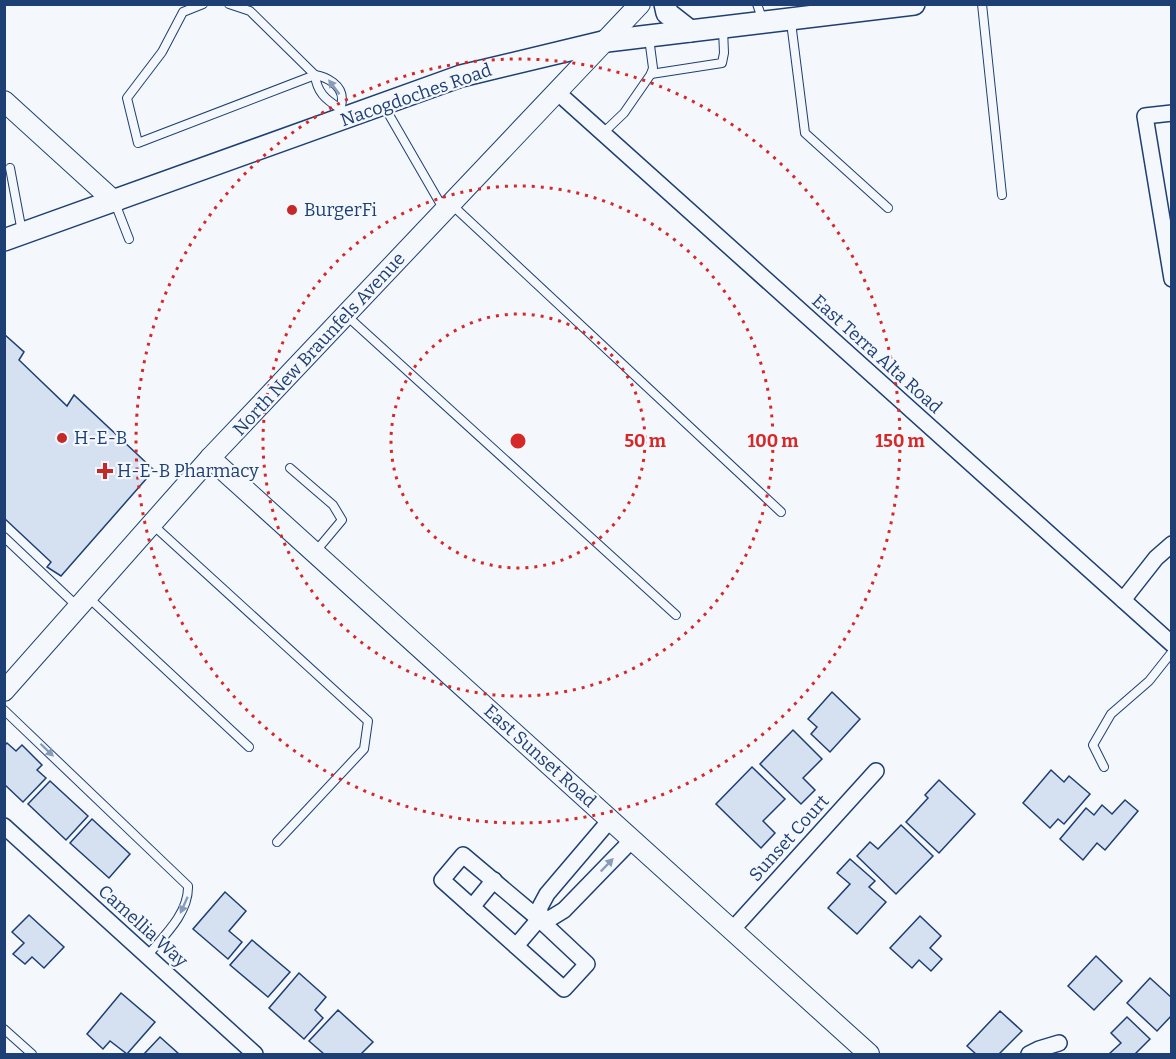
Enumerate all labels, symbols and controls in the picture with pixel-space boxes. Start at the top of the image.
street label: Nacogdoches Road [338,59,495,131]
one-way arrow [329,79,341,94]
place label: BurgerFi [304,199,377,221]
marker: BurgerFi [285,203,299,217]
street label: North New Braunfels Avenue [228,248,410,440]
street label: East Terra Alta Road [807,290,947,418]
place label: H-E-B [74,427,127,449]
text: 50 m [624,430,666,452]
text: 100 m [747,430,799,452]
text: 150 m [875,430,925,452]
marker: H-E-B [55,431,69,445]
centre of rings [508,431,528,451]
place label: H-E-B Pharmacy [117,460,259,482]
marker: H-E-B Pharmacy [98,464,112,478]
street label: East Sunset Road [479,700,601,812]
one-way arrow [40,742,54,756]
street label: Sunset Court [744,790,834,886]
one-way arrow [600,858,614,873]
street label: Camellia Way [94,880,193,972]
one-way arrow [180,896,189,913]

